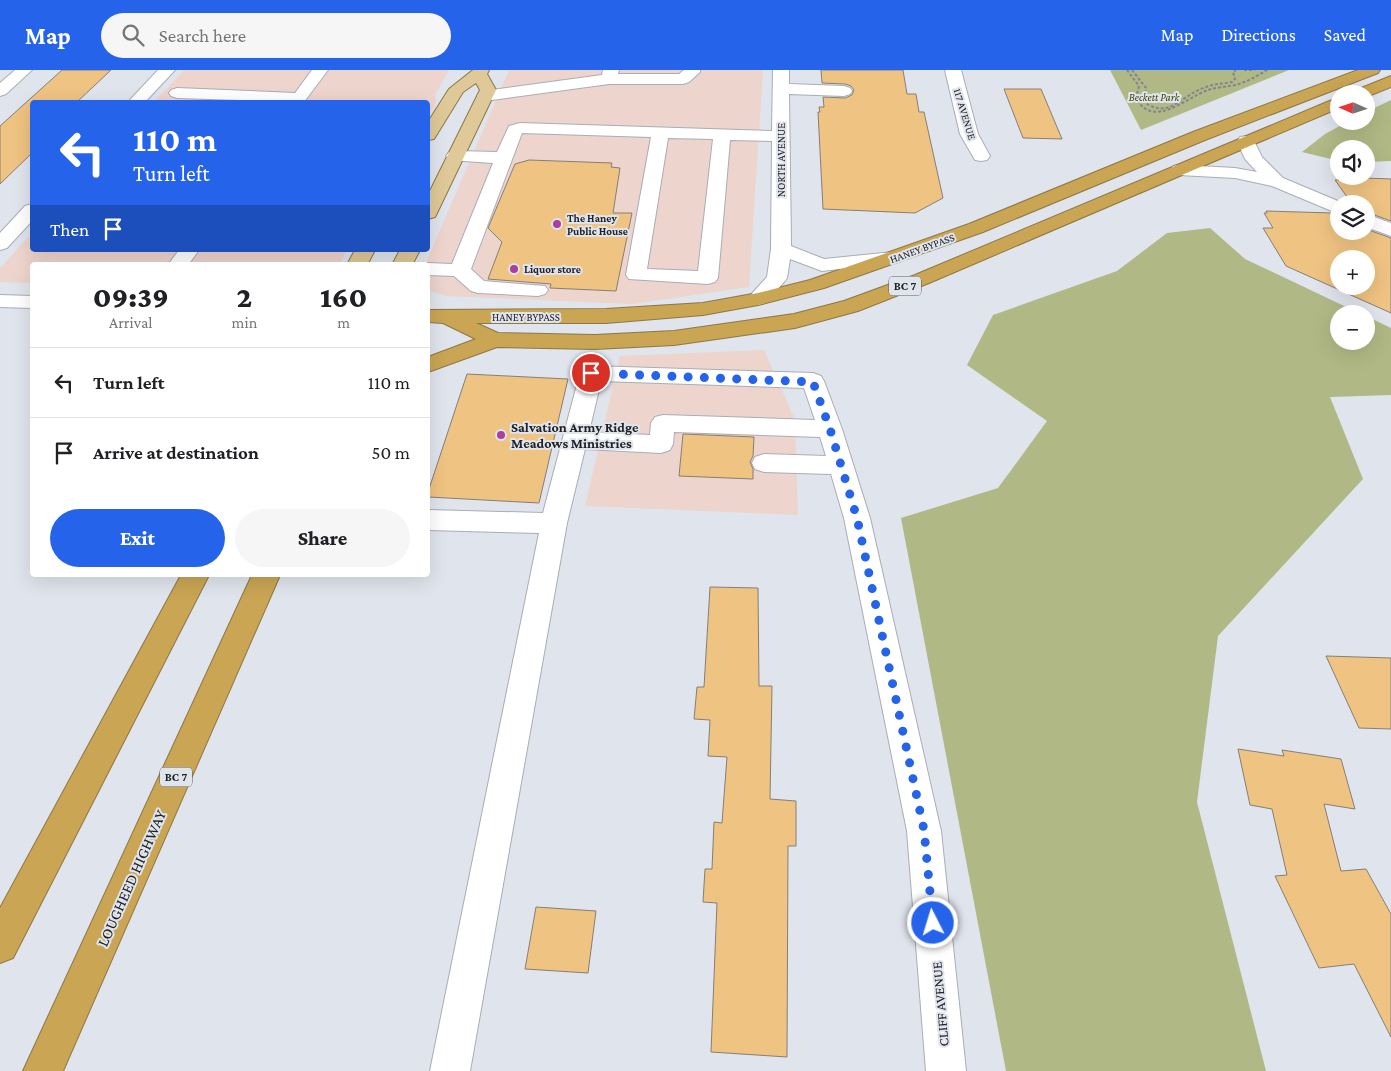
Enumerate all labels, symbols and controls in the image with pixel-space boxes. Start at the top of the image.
search box [101,13,451,58]
icon: search [119,21,147,49]
text: Map [25,22,71,49]
text: Search here [159,25,246,46]
text: Map [1161,25,1193,45]
text: Directions [1221,25,1296,45]
text: Saved [1324,25,1366,45]
north arrow [1330,85,1375,130]
map controls [1330,85,1375,350]
street label: 117 AVENUE [952,87,979,141]
park label: Beckett Park [1129,91,1180,103]
icon: left [50,120,115,185]
text: 110 m [133,120,217,159]
street label: NORTH AVENUE [775,123,787,197]
button: sound [1330,140,1375,185]
text: Turn left [133,161,210,186]
button: layers [1330,195,1375,240]
place label: The Haney Public House [567,212,628,237]
icon: arrive [99,215,127,243]
marker: The Haney Public House [551,218,563,230]
text: Then [50,219,89,240]
street label: HANEY BYPASS [888,231,956,265]
button: + [1330,250,1375,295]
marker: Liquor store [508,263,520,275]
place label: Liquor store [524,263,581,275]
road number: BC 7 [889,277,921,296]
text: 09:39 [93,280,169,313]
text: 2 [237,280,252,313]
text: 160 [320,280,367,313]
button: − [1330,305,1375,350]
street label: HANEY BYPASS [492,311,560,323]
text: Arrival [109,314,153,331]
text: min [232,314,257,331]
text: m [337,314,350,331]
pin [570,352,612,394]
icon: arrive [577,359,605,387]
icon: left [50,369,78,397]
text: Turn left [93,372,165,393]
text: 110 m [368,372,410,393]
place label: Salvation Army Ridge Meadows Ministries [511,419,639,451]
marker: Salvation Army Ridge Meadows Ministries [495,429,507,441]
icon: arrive [50,439,78,467]
text: Arrive at destination [93,442,259,463]
text: 50 m [371,442,410,463]
button: Exit [50,509,225,567]
button: Share [235,509,410,567]
road number: BC 7 [160,768,192,786]
street label: LOUGHEED HIGHWAY [94,807,169,949]
position arrow [906,896,958,948]
street label: CLIFF AVENUE [928,961,952,1047]

